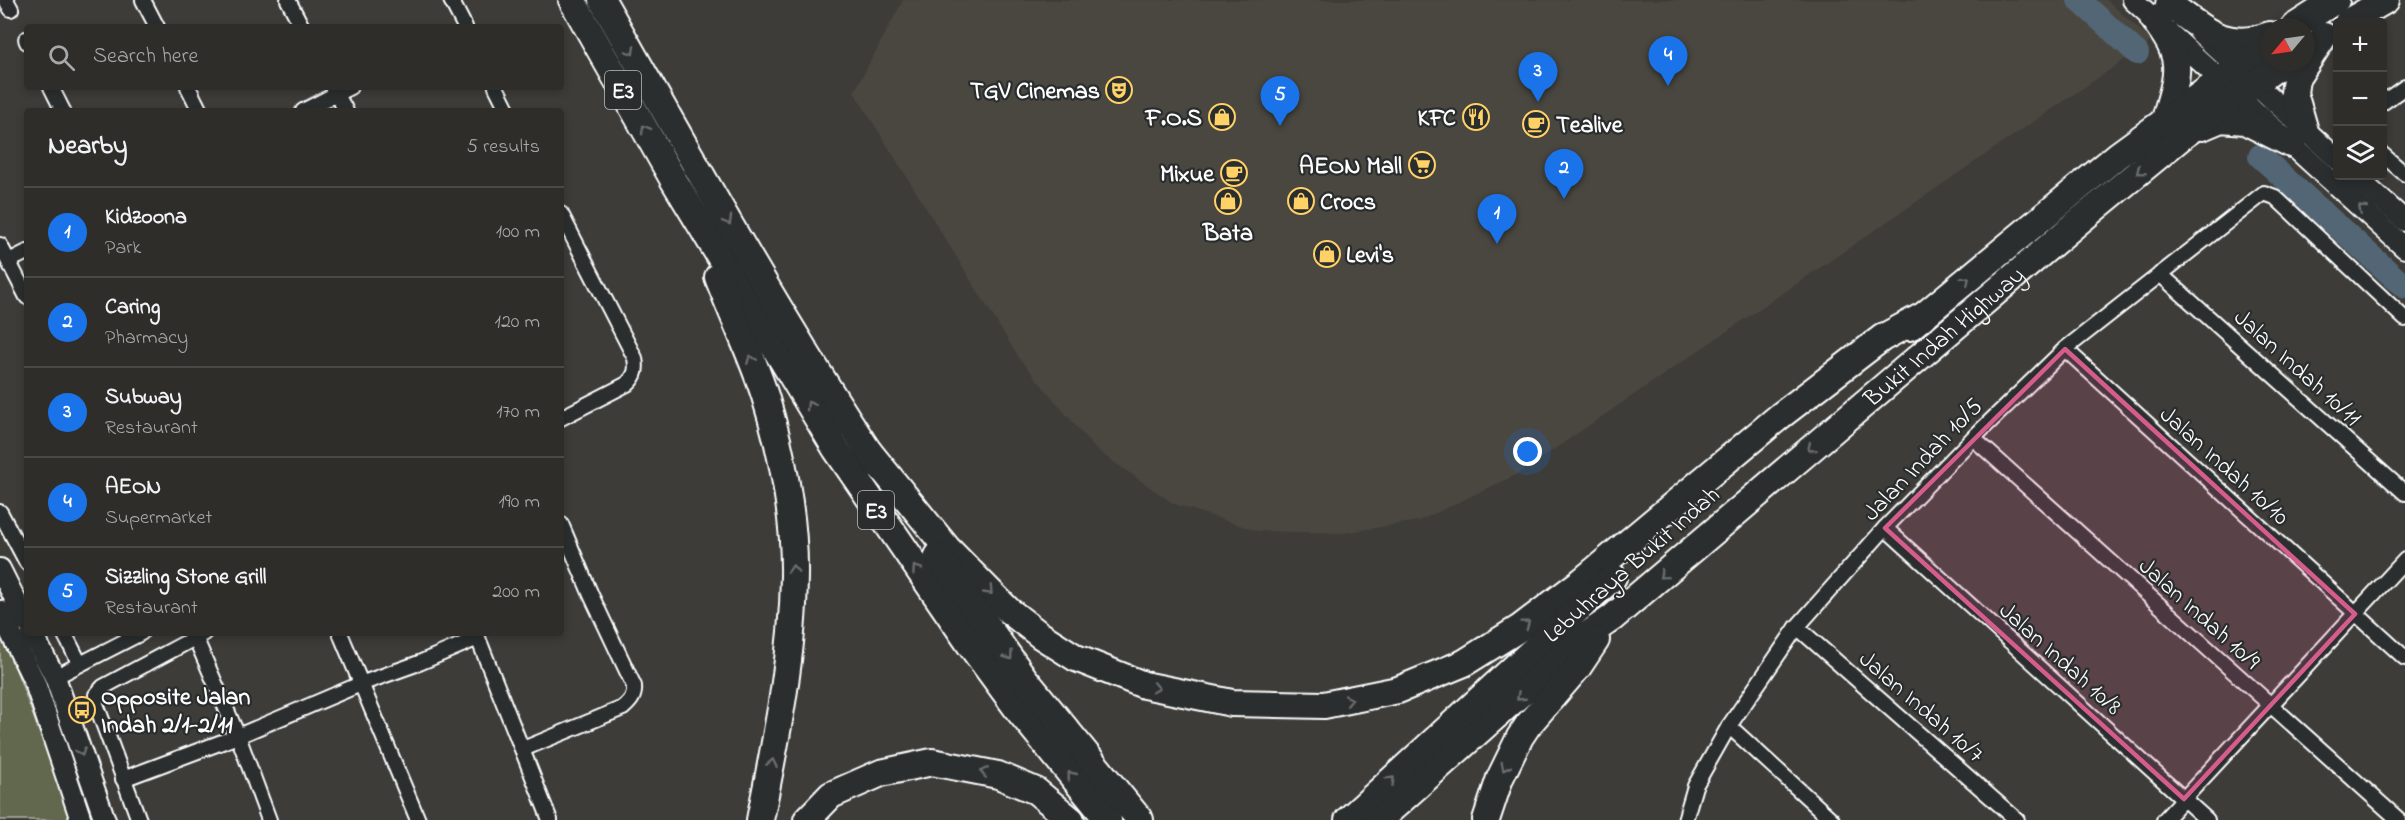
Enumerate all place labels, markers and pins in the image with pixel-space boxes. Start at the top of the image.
pin: 4 [1648,36,1688,86]
pin: 3 [1518,52,1558,102]
place label: TGV Cinemas [970,75,1100,110]
theatre icon: TGV Cinemas [1104,75,1134,105]
pin: 5 [1260,76,1300,126]
place label: F.O.S [1144,102,1202,137]
shop icon: F.O.S [1207,102,1237,132]
place label: KFC [1418,102,1456,137]
restaurant icon: KFC [1461,102,1491,132]
cafe icon: Tealive [1521,109,1551,139]
place label: Tealive [1556,109,1624,144]
place label: AEON Mall [1299,150,1402,185]
supermarket icon: AEON Mall [1407,150,1437,180]
pin: 2 [1544,150,1584,199]
place label: Mixue [1160,158,1215,193]
cafe icon: Mixue [1219,158,1249,188]
shop icon: Bata [1213,186,1243,216]
shop icon: Crocs [1286,186,1316,216]
place label: Crocs [1320,186,1376,221]
pin: 1 [1478,194,1516,244]
place label: Bata [1202,217,1253,252]
shop icon: Levi's [1312,239,1342,269]
place label: Levi's [1346,239,1394,274]
place label: Opposite Jalan Indah 2/1-2/11 [101,681,250,744]
bus stop icon: Opposite Jalan Indah 2/1-2/11 [67,695,97,725]

